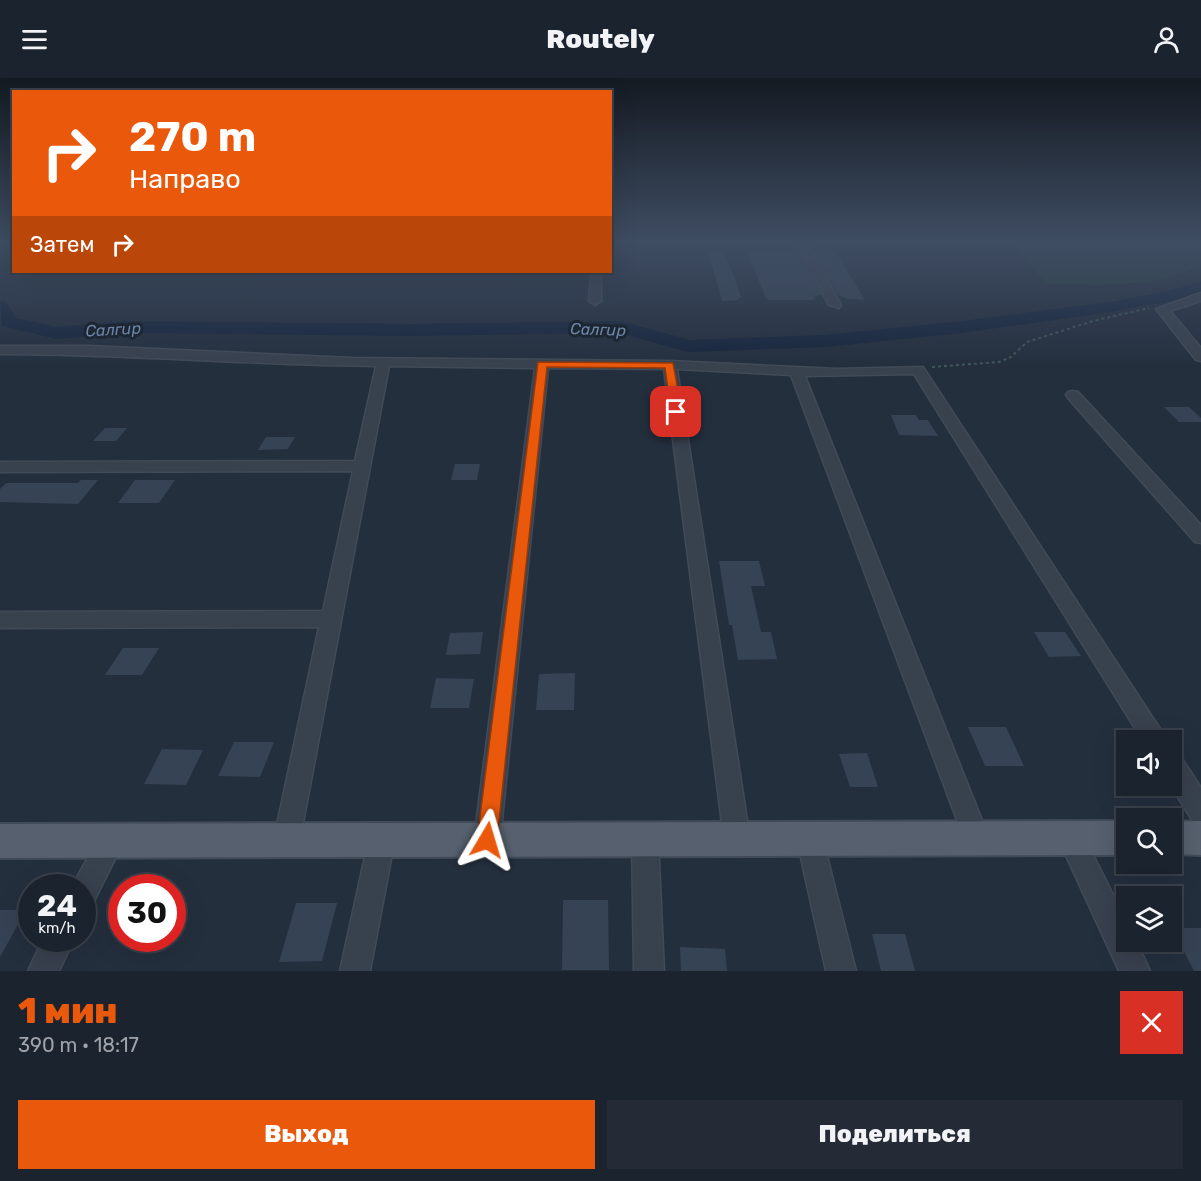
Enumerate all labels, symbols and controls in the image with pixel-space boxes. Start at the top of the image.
icon: menu [18,23,51,56]
text: Routely [546,23,655,55]
icon: person [1150,23,1183,56]
text: 270 m [129,112,256,162]
icon: right [30,114,108,192]
text: Направо [129,163,241,195]
icon: right [106,228,139,261]
text: Затем [30,231,94,258]
water label: Салгир [85,319,142,340]
water label: Салгир [570,319,626,340]
pin [650,386,701,437]
icon: arrive [659,395,692,428]
map controls [1116,730,1182,952]
button: sound [1116,730,1182,796]
position arrow [455,808,519,872]
button: search [1116,808,1182,874]
speed limit sign: 30 [108,874,186,952]
button: layers [1116,886,1182,952]
text: 24 [37,888,77,924]
text: km/h [38,919,76,937]
text: 1 мин [18,989,118,1032]
button: close [1120,991,1183,1054]
text: 390 m · 18:17 [18,1033,139,1057]
button: Выход [18,1100,595,1169]
button: Поделиться [607,1100,1183,1169]

